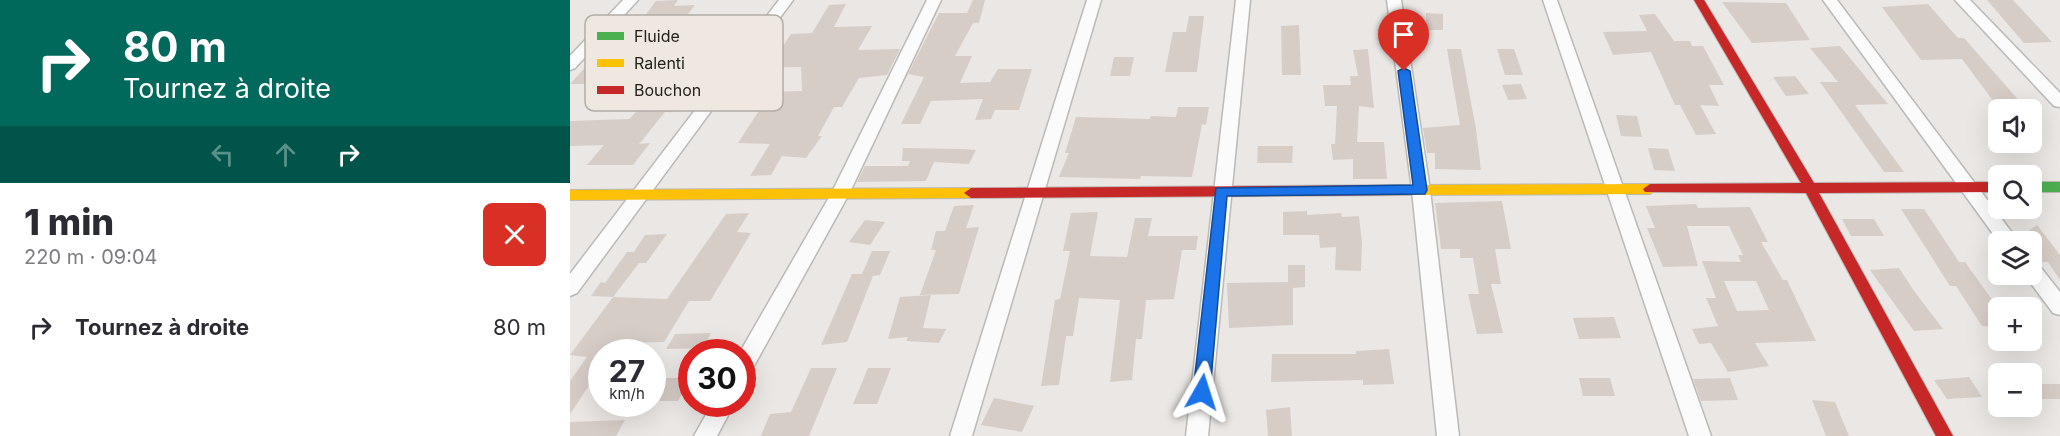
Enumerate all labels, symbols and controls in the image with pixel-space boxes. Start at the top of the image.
pin [1378,9,1429,71]
legend [585,15,783,111]
icon: arrive [1387,18,1420,51]
text: 80 m [123,21,227,72]
icon: right [24,24,102,102]
text: Fluide [634,26,680,46]
text: Ralenti [634,53,685,73]
text: Tournez à droite [123,72,331,105]
text: Bouchon [634,80,701,100]
map controls [1988,99,2042,417]
button: sound [1988,99,2042,153]
icon: left [206,138,239,171]
icon: ahead [269,138,302,171]
icon: right [332,138,365,171]
button: search [1988,165,2042,219]
text: 1 min [24,200,114,244]
button: close [483,203,546,266]
button: layers [1988,231,2042,285]
text: 220 m · 09:04 [24,245,158,269]
button: + [1988,297,2042,351]
icon: right [24,311,57,344]
text: Tournez à droite [75,314,249,340]
text: 80 m [493,314,546,340]
speed limit sign: 30 [678,339,756,417]
text: 27 [609,353,645,389]
position arrow [1170,360,1234,424]
button: − [1988,363,2042,417]
text: km/h [609,384,645,403]

